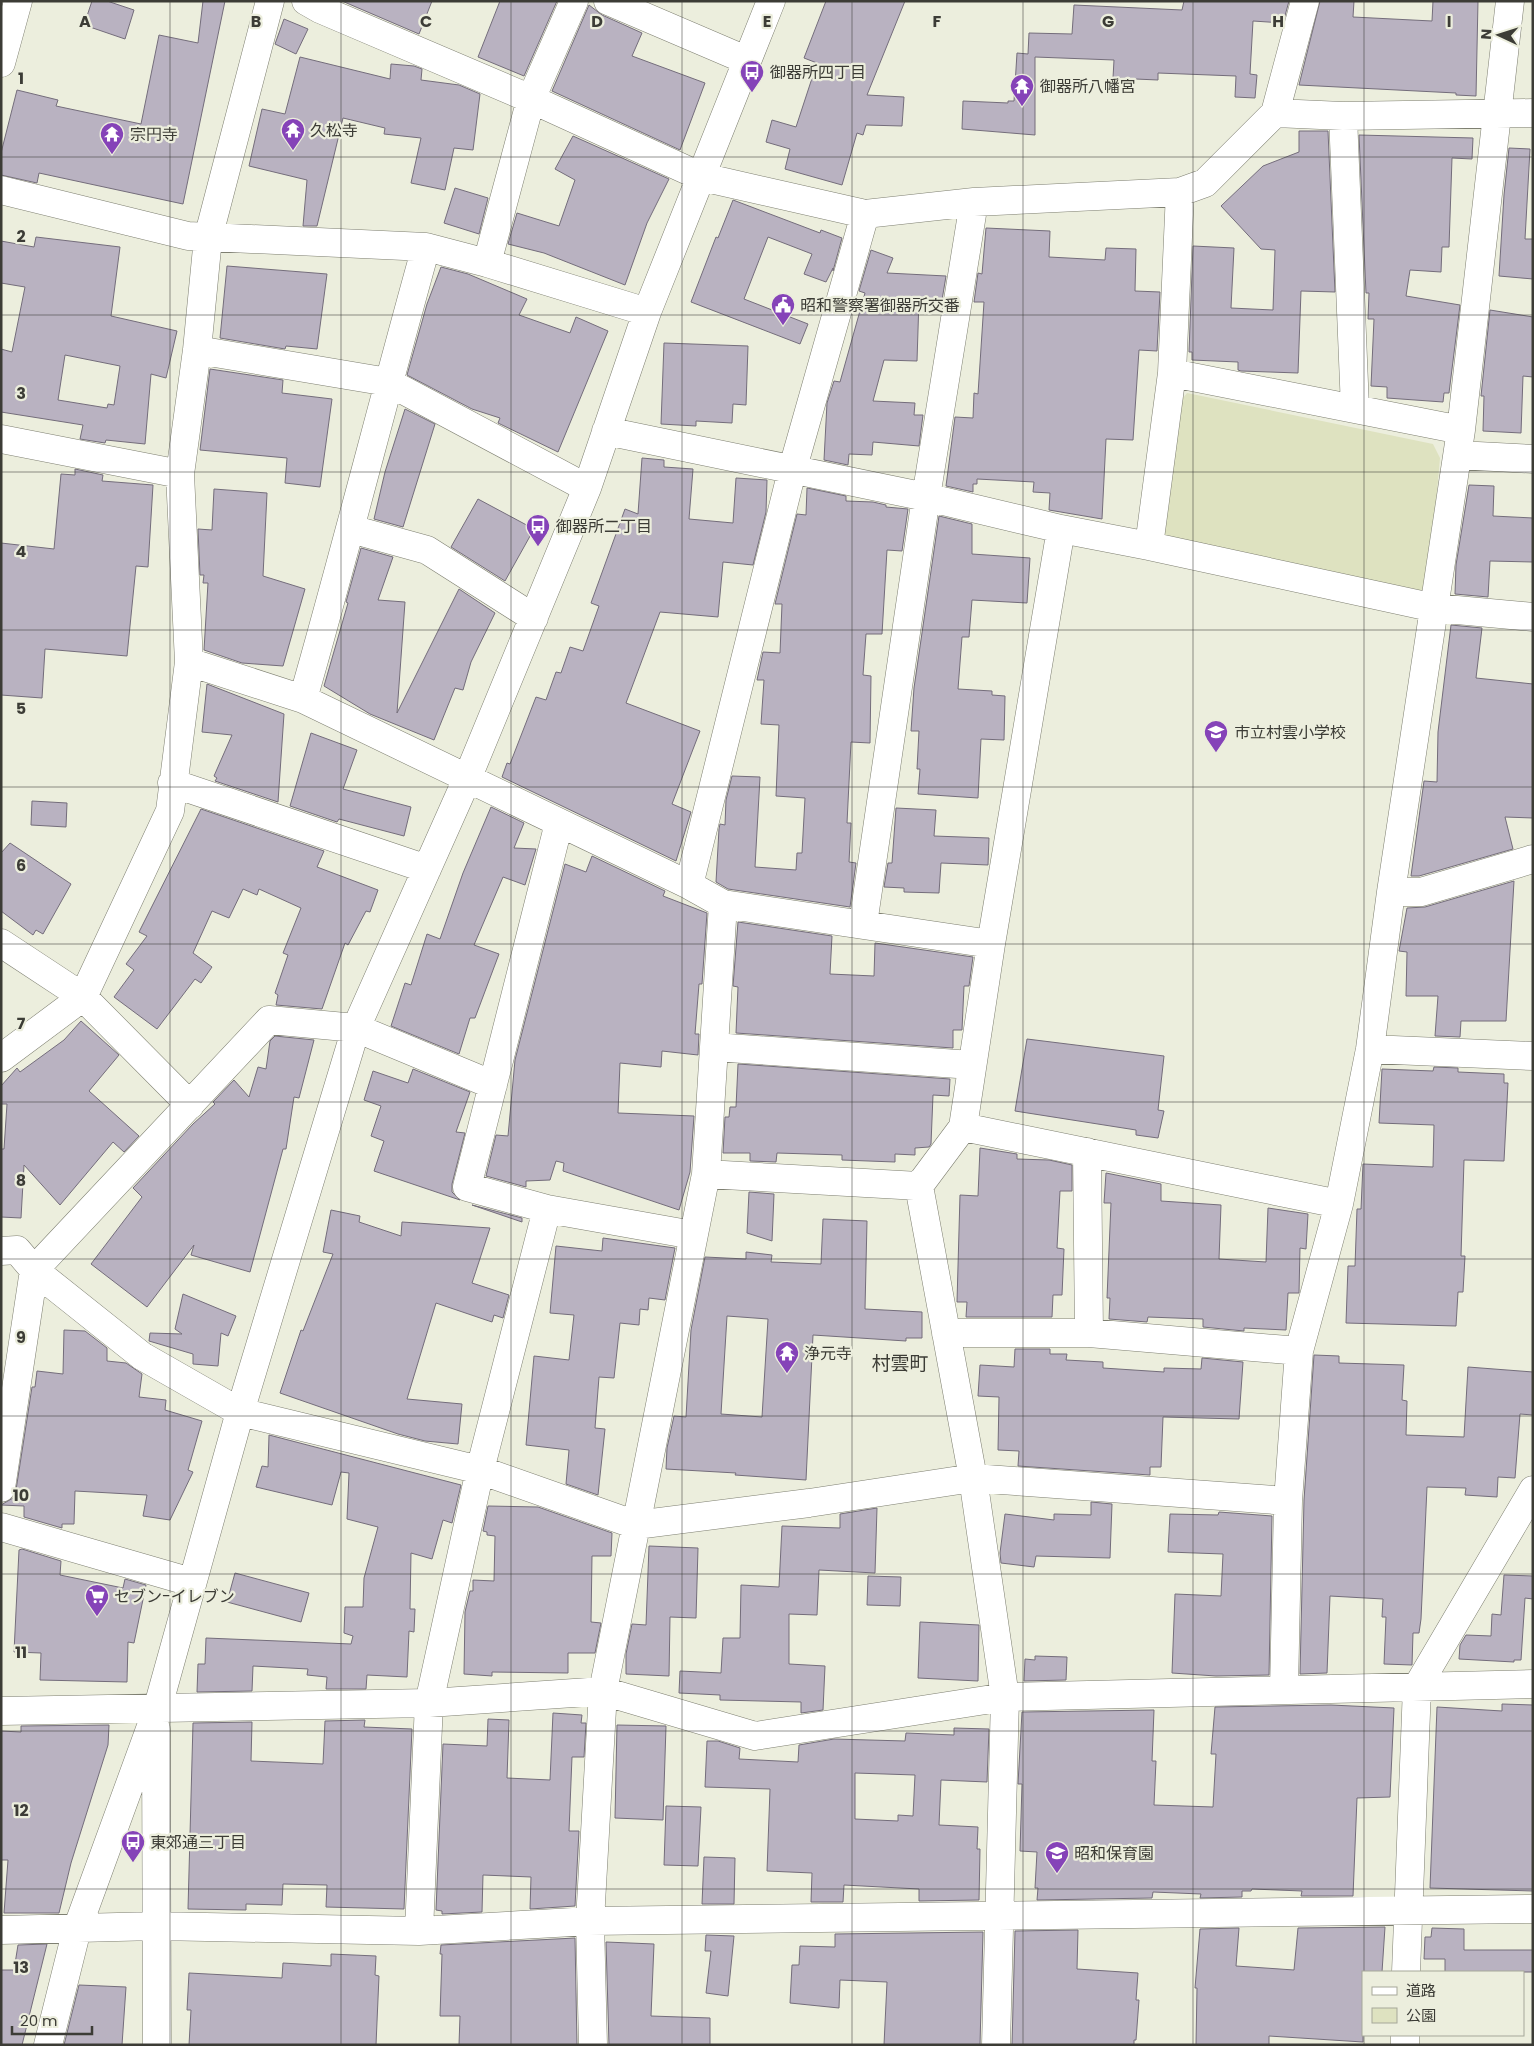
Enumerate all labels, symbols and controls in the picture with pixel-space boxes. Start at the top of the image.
text: A [79,10,91,33]
text: B [251,10,261,33]
text: C [420,10,432,33]
text: D [591,10,603,33]
text: E [763,10,771,33]
text: F [933,10,942,33]
text: G [1102,10,1114,33]
text: H [1272,10,1284,33]
text: I [1447,10,1451,33]
north arrow [1474,10,1524,60]
text: N [1476,28,1496,40]
bus stop icon: 御器所四丁目 [739,59,765,93]
place label: 御器所四丁目 [770,61,866,84]
text: 1 [18,67,24,90]
temple icon: 御器所八幡宮 [1009,73,1035,107]
place label: 御器所八幡宮 [1040,75,1136,98]
temple icon: 久松寺 [280,117,306,151]
place label: 久松寺 [310,119,358,142]
temple icon: 宗円寺 [99,121,125,155]
place label: 宗円寺 [130,123,178,146]
text: 2 [16,225,26,248]
public building icon: 昭和警察署御器所交番 [770,292,796,326]
place label: 昭和警察署御器所交番 [800,294,960,317]
text: 3 [16,382,26,405]
bus stop icon: 御器所二丁目 [525,513,551,547]
place label: 御器所二丁目 [556,515,652,538]
text: 4 [16,540,27,563]
text: 5 [16,697,26,720]
school or university icon: 市立村雲小学校 [1203,719,1229,753]
place label: 市立村雲小学校 [1234,721,1346,744]
text: 6 [16,854,26,877]
text: 7 [17,1012,26,1035]
text: 8 [16,1169,26,1192]
text: 9 [16,1326,26,1349]
temple icon: 浄元寺 [774,1340,800,1374]
place label: 浄元寺 [804,1342,852,1365]
district label: 村雲町 [871,1350,929,1377]
text: 10 [13,1484,29,1507]
supermarket icon: セブン-イレブン [84,1583,110,1617]
place label: セブン-イレブン [114,1585,235,1608]
text: 11 [15,1641,27,1664]
text: 12 [13,1799,29,1822]
bus stop icon: 東郊通三丁目 [120,1829,146,1863]
place label: 東郊通三丁目 [150,1831,246,1854]
school or university icon: 昭和保育園 [1044,1840,1070,1874]
place label: 昭和保育園 [1074,1842,1154,1865]
text: 13 [13,1956,29,1979]
legend [1362,1971,1524,2036]
text: 道路 [1406,1980,1436,2001]
scale bar [12,2004,92,2036]
text: 公園 [1406,2005,1436,2026]
text: 20 m [20,2010,58,2031]

